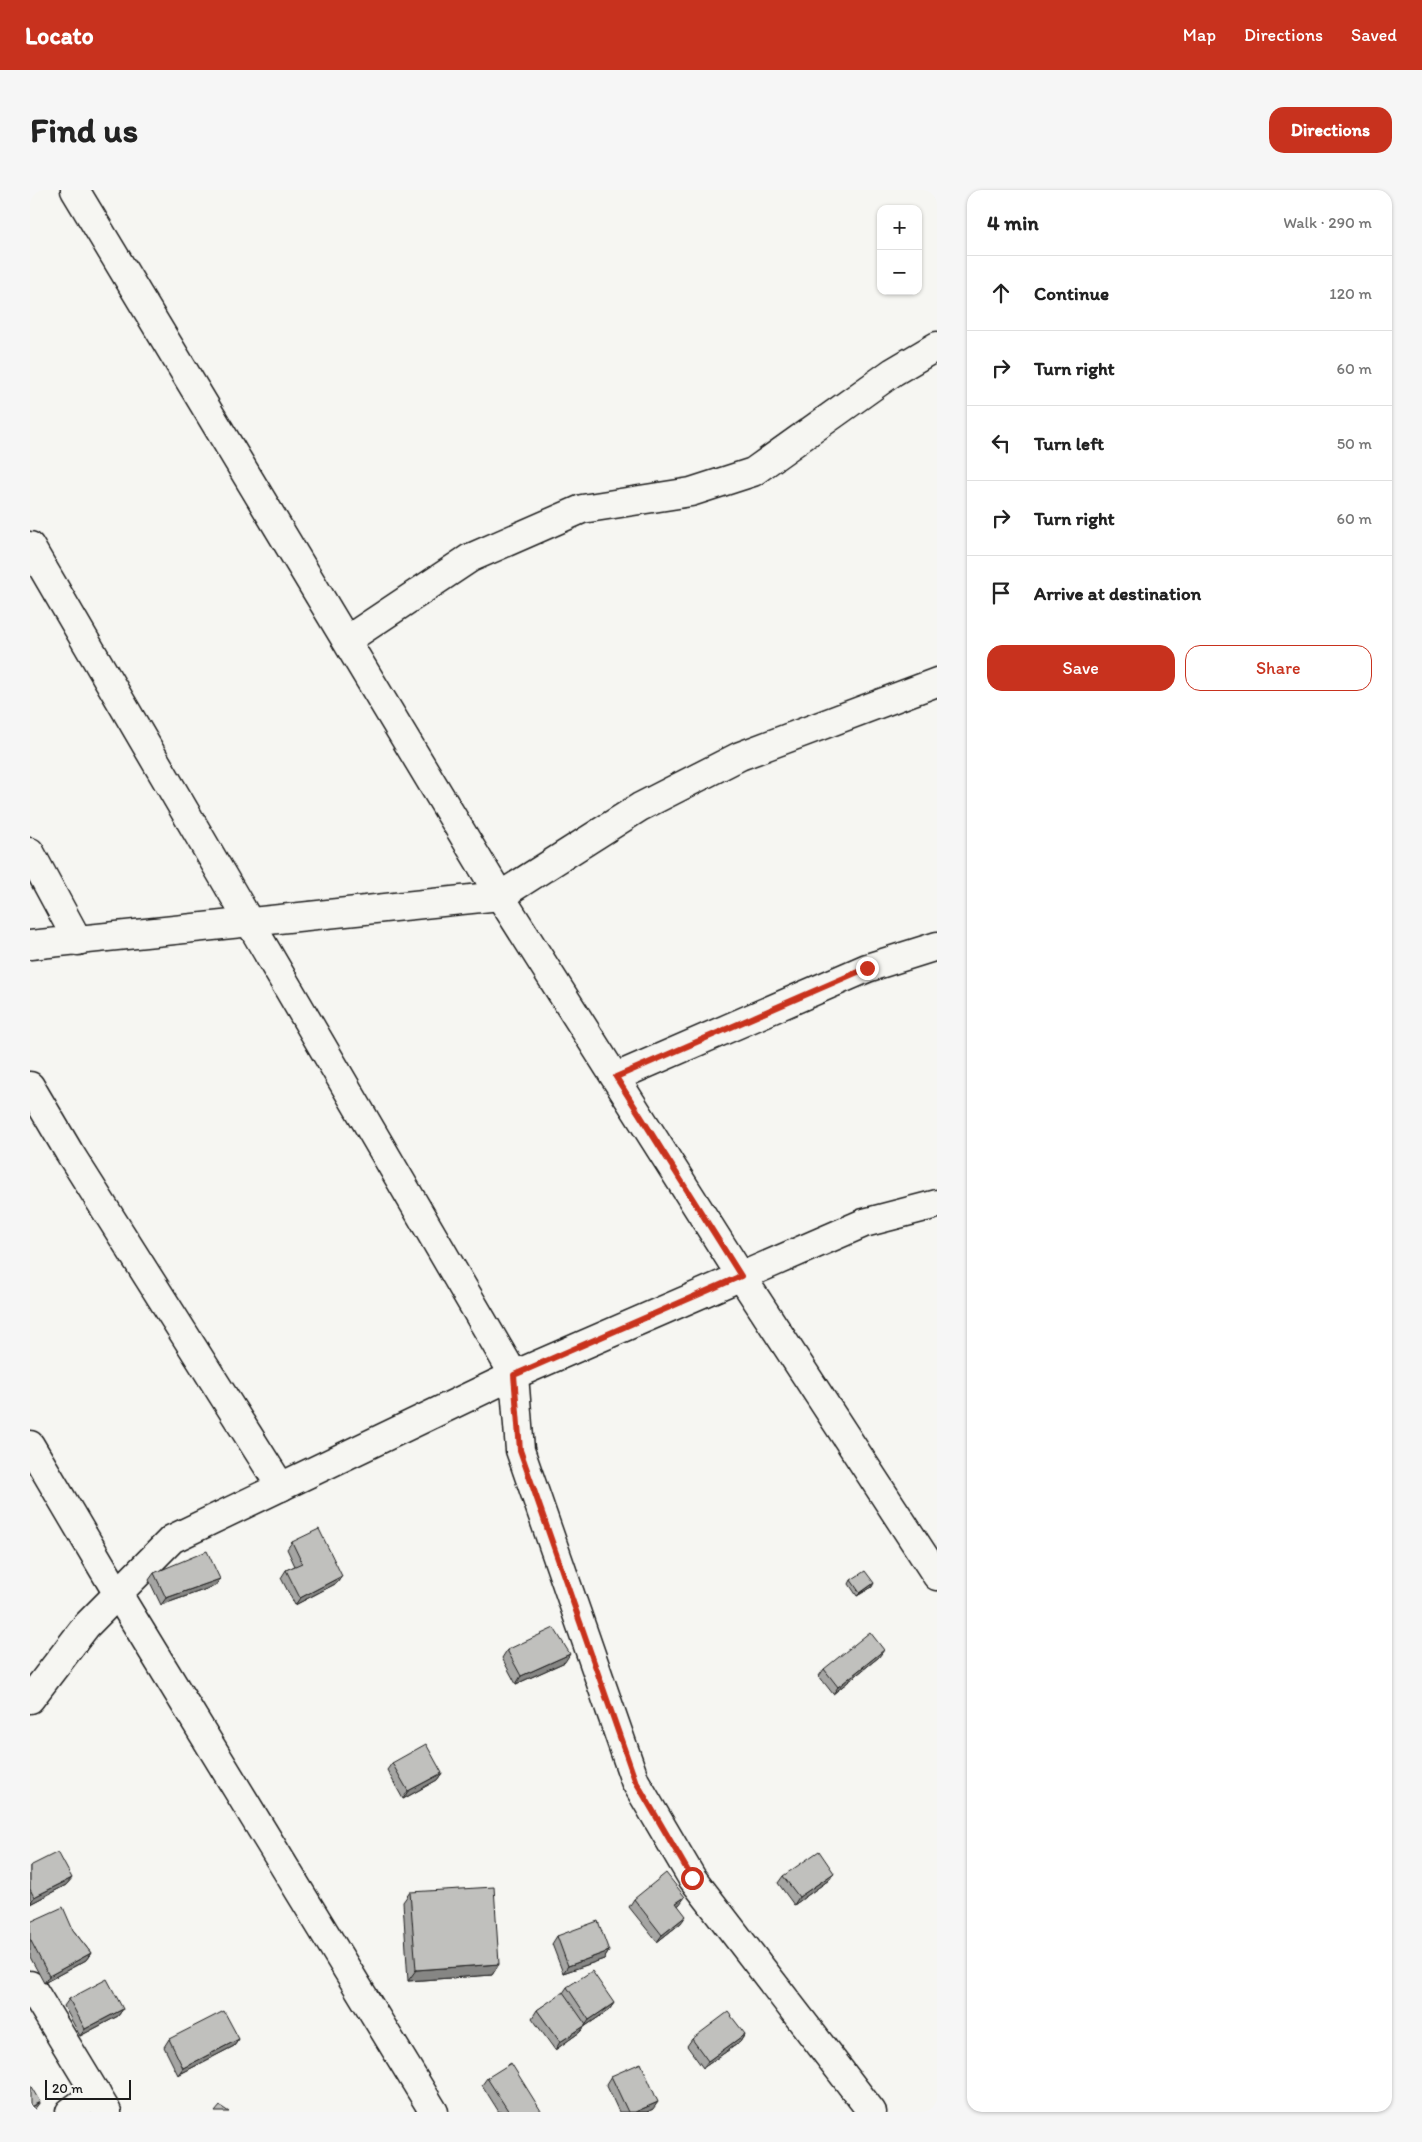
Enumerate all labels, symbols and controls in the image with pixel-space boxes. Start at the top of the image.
text: Locato [25,21,94,50]
text: Map [1183,24,1216,46]
text: Directions [1244,24,1323,46]
text: Saved [1351,24,1397,46]
button: Directions [1269,107,1392,153]
text: Find us [30,109,138,151]
map controls [877,205,922,295]
button: + [877,205,922,250]
text: 4 min [987,210,1039,235]
text: Walk · 290 m [1283,213,1372,232]
button: − [877,250,922,295]
icon: ahead [987,279,1015,307]
text: Continue [1034,282,1109,305]
text: 120 m [1329,284,1372,303]
icon: right [987,354,1015,382]
text: Turn right [1034,357,1115,380]
text: 60 m [1337,359,1372,378]
icon: left [987,429,1015,457]
text: Turn left [1034,432,1104,455]
text: 50 m [1337,434,1372,453]
icon: right [987,504,1015,532]
text: Turn right [1034,507,1115,530]
text: 60 m [1337,509,1372,528]
icon: arrive [987,579,1015,607]
text: Arrive at destination [1034,582,1201,605]
button: Save [987,645,1175,691]
button: Share [1185,645,1372,691]
route end [856,957,879,980]
route start [681,1867,704,1890]
scale bar [45,2077,131,2100]
text: 20 m [52,2080,83,2097]

